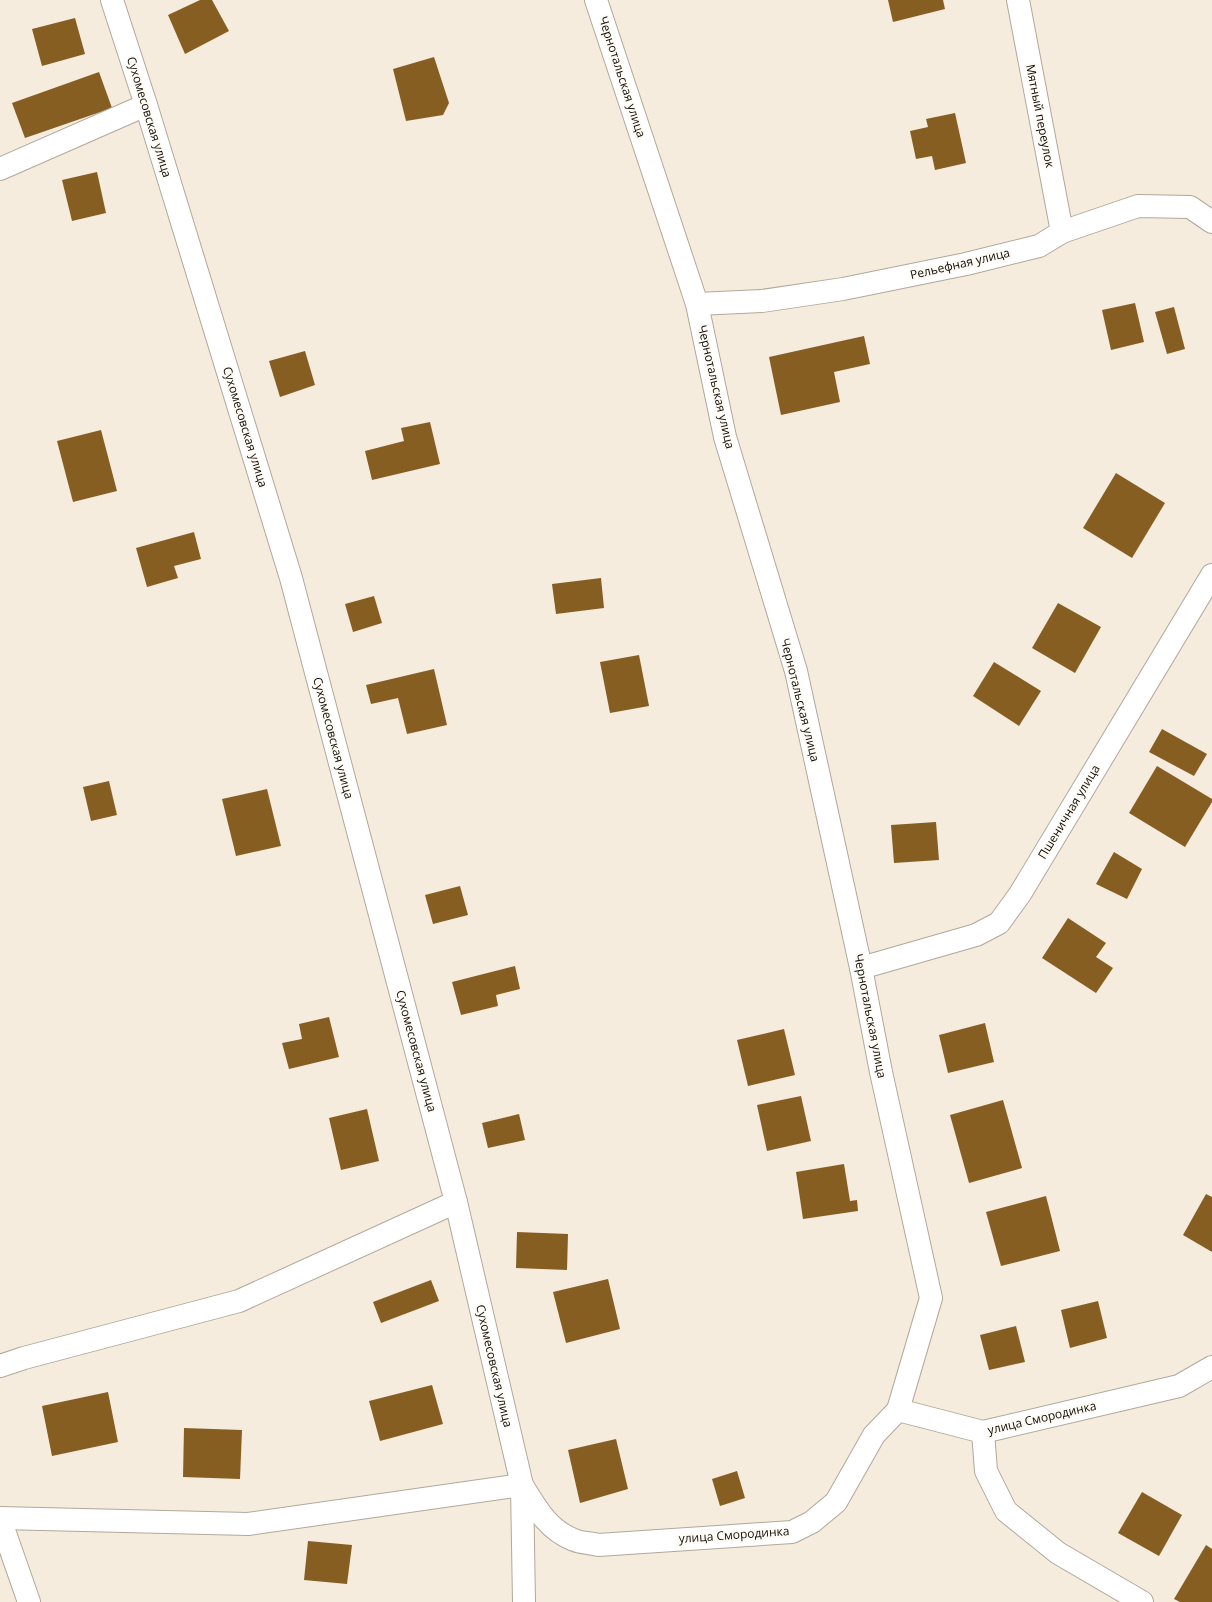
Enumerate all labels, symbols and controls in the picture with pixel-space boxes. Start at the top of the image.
street label: Чернотальская улица [595,14,650,140]
street label: Сухомесовская улица [123,54,176,179]
street label: Мятный переулок [1022,63,1059,170]
street label: Рельефная улица [908,244,1011,283]
street label: Чернотальская улица [694,323,739,450]
street label: Сухомесовская улица [219,364,272,489]
street label: Чернотальская улица [777,636,824,763]
street label: Сухомесовская улица [309,675,358,801]
street label: Пшеничная улица [1034,761,1104,862]
street label: Чернотальская улица [850,952,891,1080]
street label: Сухомесовская улица [392,988,441,1114]
street label: Сухомесовская улица [472,1303,517,1429]
street label: улица Смородинка [986,1397,1098,1438]
street label: улица Смородинка [678,1522,790,1547]

